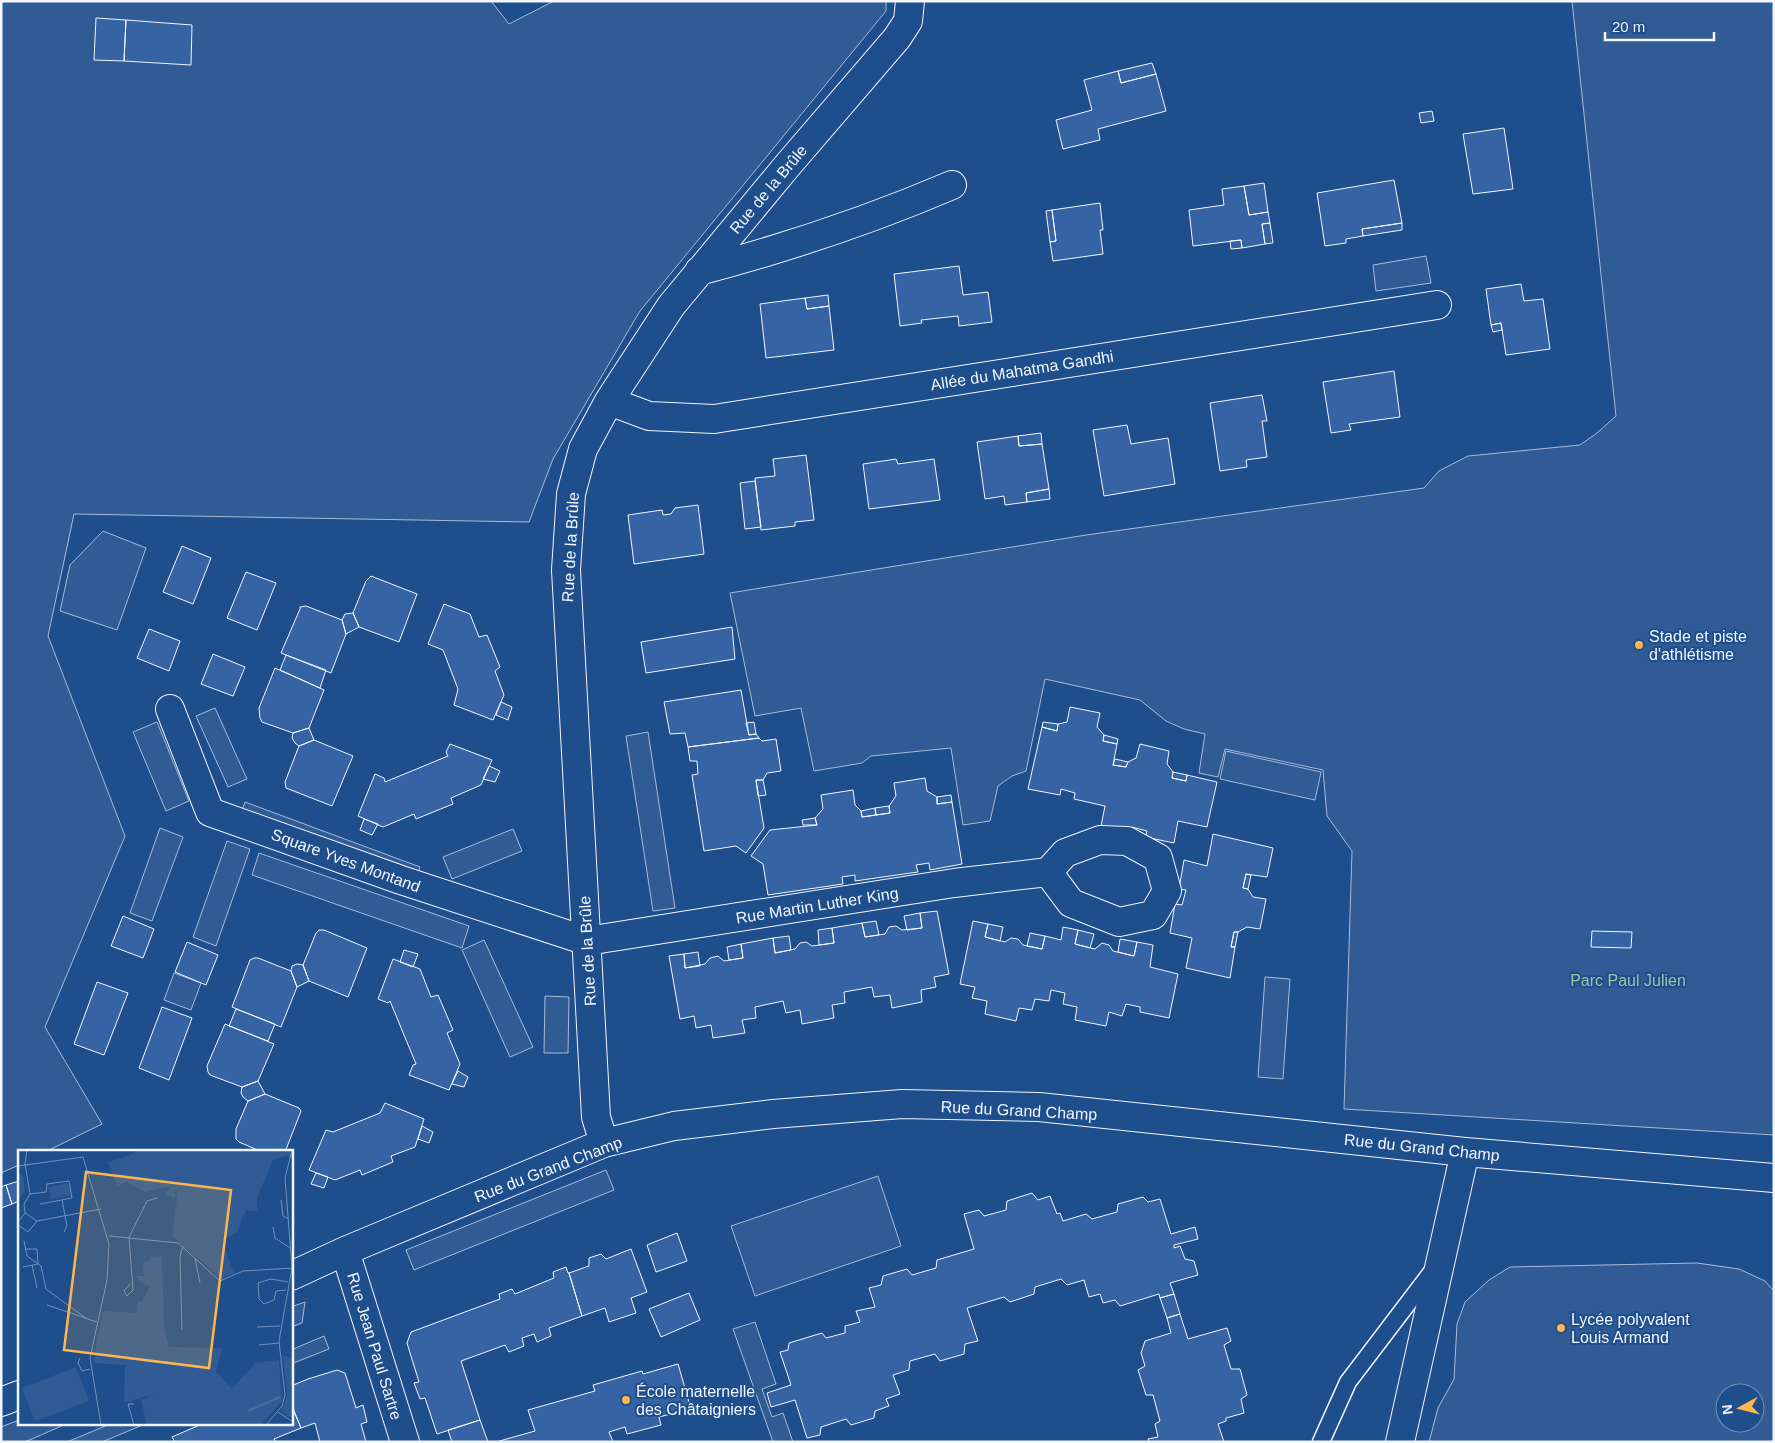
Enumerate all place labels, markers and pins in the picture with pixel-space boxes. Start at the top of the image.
place label: Stade et piste d'athlétisme [1649,628,1747,663]
marker: Stade et piste d'athlétisme [1633,639,1645,651]
place label: Lycée polyvalent Louis Armand [1571,1311,1690,1346]
marker: Lycée polyvalent Louis Armand [1555,1322,1567,1334]
place label: École maternelle des Châtaigniers [636,1382,756,1418]
marker: École maternelle des Châtaigniers [620,1394,632,1406]

